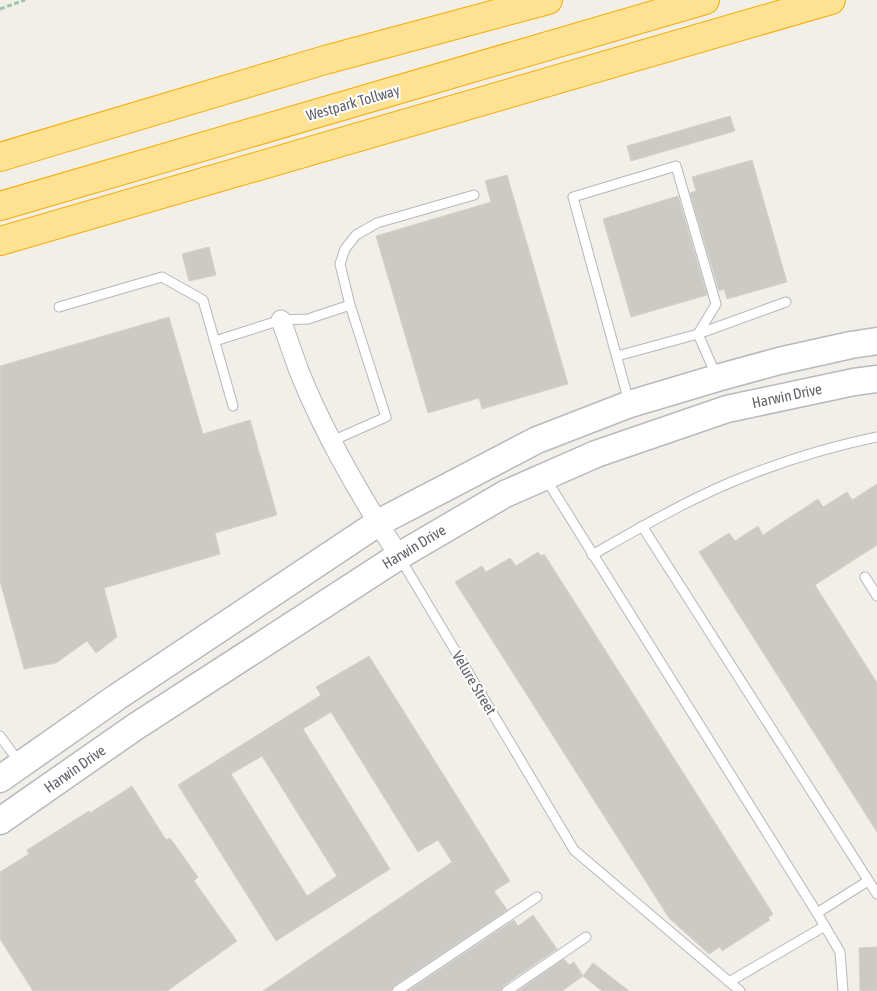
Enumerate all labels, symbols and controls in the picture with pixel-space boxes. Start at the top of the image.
street label: Westpark Tollway [304,81,402,124]
street label: Harwin Drive [750,380,824,411]
street label: Harwin Drive [379,521,449,572]
street label: Velure Street [449,648,500,718]
street label: Harwin Drive [41,741,109,796]

